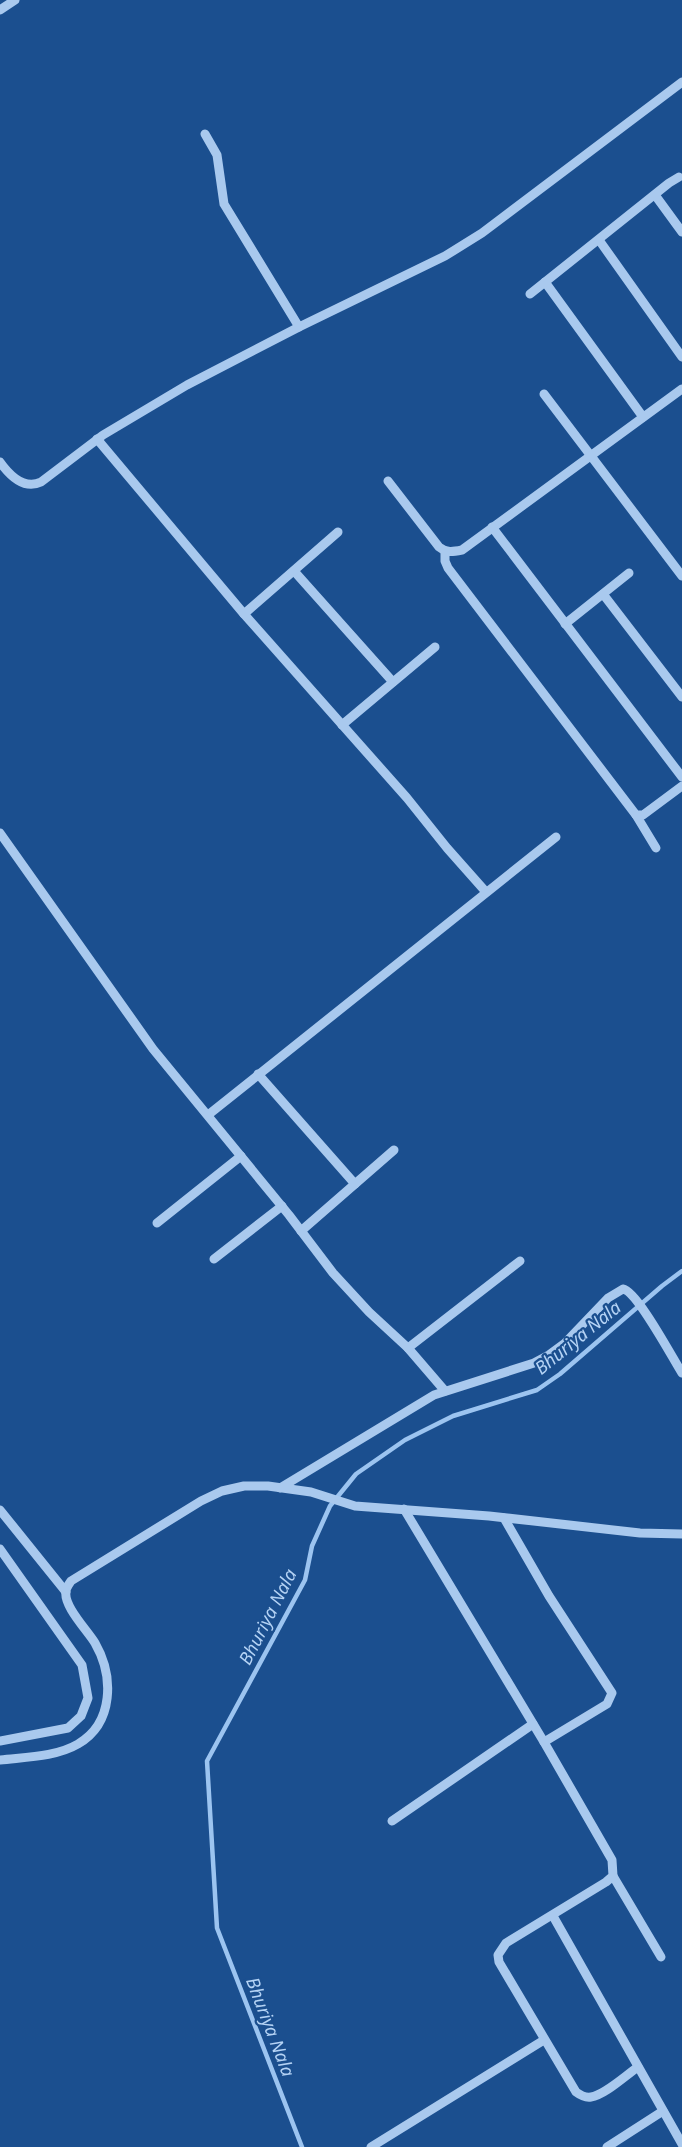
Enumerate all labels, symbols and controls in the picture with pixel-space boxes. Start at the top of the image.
water label: Bhuriya Nala [529,1295,626,1379]
water label: Bhuriya Nala [233,1565,302,1669]
water label: Bhuriya Nala [241,1974,301,2080]

